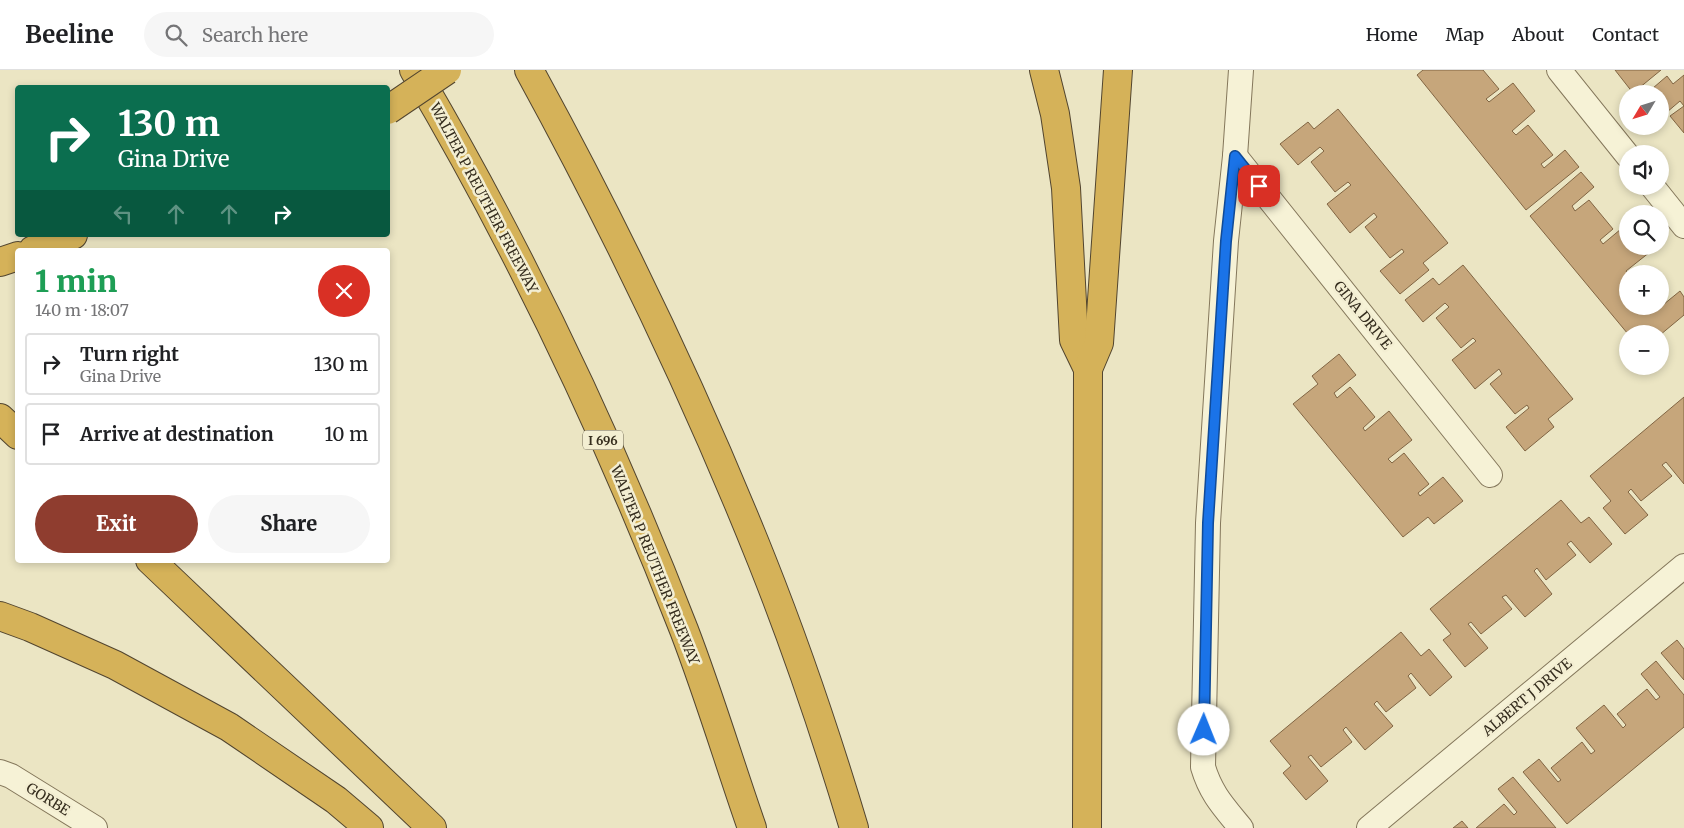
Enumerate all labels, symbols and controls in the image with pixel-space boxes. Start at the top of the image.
search box [144,12,494,57]
text: Beeline [25,19,114,50]
icon: search [162,21,190,49]
text: Search here [202,23,308,47]
text: Home [1366,23,1418,46]
text: Map [1446,23,1484,46]
text: About [1512,23,1564,46]
text: Contact [1592,23,1659,46]
north arrow [1619,85,1669,135]
map controls [1619,85,1669,375]
street label: WALTER P REUTHER FREEWAY [426,99,542,297]
text: 130 m [118,102,220,146]
icon: right [35,105,100,170]
text: Gina Drive [118,145,230,173]
button: sound [1619,145,1669,195]
pin [1238,165,1280,207]
icon: arrive [1245,172,1273,200]
icon: left [109,200,137,228]
icon: ahead [162,200,190,228]
icon: ahead [215,200,243,228]
icon: right [268,200,296,228]
button: search [1619,205,1669,255]
text: 1 min [35,262,117,300]
button: close [318,265,370,317]
button: + [1619,265,1669,315]
street label: GINA DRIVE [1330,277,1396,353]
text: 140 m · 18:07 [35,300,129,320]
button: − [1619,325,1669,375]
text: Turn right [80,342,179,366]
icon: right [37,350,65,378]
text: 130 m [314,352,368,376]
text: Gina Drive [80,366,161,386]
icon: arrive [37,420,65,448]
text: Arrive at destination [80,422,274,446]
text: 10 m [325,422,368,446]
road number: I 696 [583,430,623,450]
street label: WALTER P REUTHER FREEWAY [606,462,704,668]
button: Exit [35,495,198,553]
button: Share [208,495,370,553]
street label: ALBERT J DRIVE [1478,654,1576,740]
position arrow [1177,703,1229,755]
street label: GORBE [23,779,73,819]

